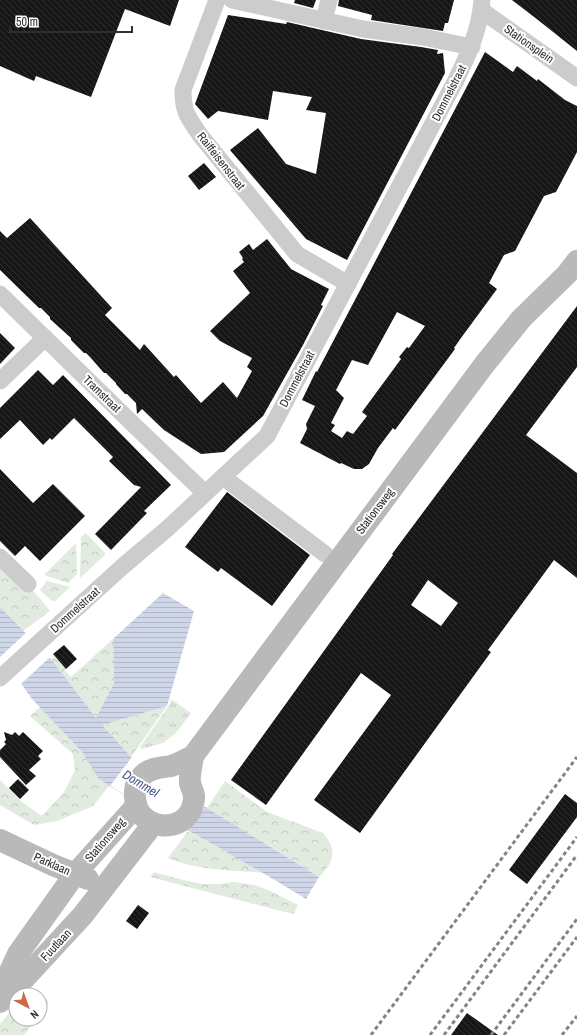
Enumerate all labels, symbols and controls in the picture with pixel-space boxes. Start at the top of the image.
scale bar [10,8,132,34]
text: 50 m [16,14,38,30]
street label: Stationsplein [501,21,557,67]
street label: Dommelstraat [428,62,470,124]
street label: Raiffeisenstraat [193,129,249,193]
street label: Dommelstraat [276,348,319,410]
street label: Tramstraat [79,372,125,416]
street label: Stationsweg [352,484,398,537]
street label: Dommelstraat [47,583,103,636]
water label: Dommel [119,766,163,801]
street label: Stationsweg [81,814,129,866]
street label: Parklaan [31,849,73,879]
street label: Fuutlaan [37,926,75,964]
north arrow [8,987,48,1027]
text: N [28,1007,42,1022]

